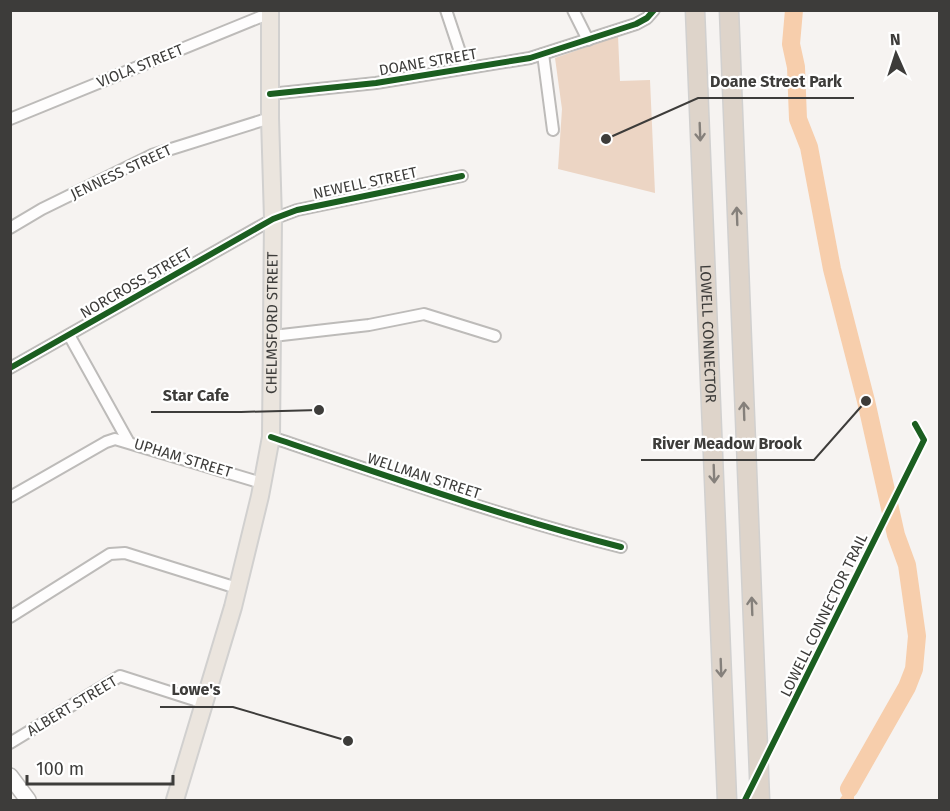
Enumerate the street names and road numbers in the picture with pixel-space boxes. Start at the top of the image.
street label: VIOLA STREET [94,40,186,92]
street label: DOANE STREET [378,44,479,79]
street label: JENNESS STREET [68,141,175,203]
street label: NEWELL STREET [311,163,419,203]
street label: NORCROSS STREET [77,244,195,322]
street label: CHELMSFORD STREET [262,251,282,394]
street label: LOWELL CONNECTOR [696,264,720,403]
street label: UPHAM STREET [132,435,234,482]
street label: WELLMAN STREET [365,449,483,503]
street label: LOWELL CONNECTOR TRAIL [777,530,872,700]
street label: ALBERT STREET [24,672,121,740]

